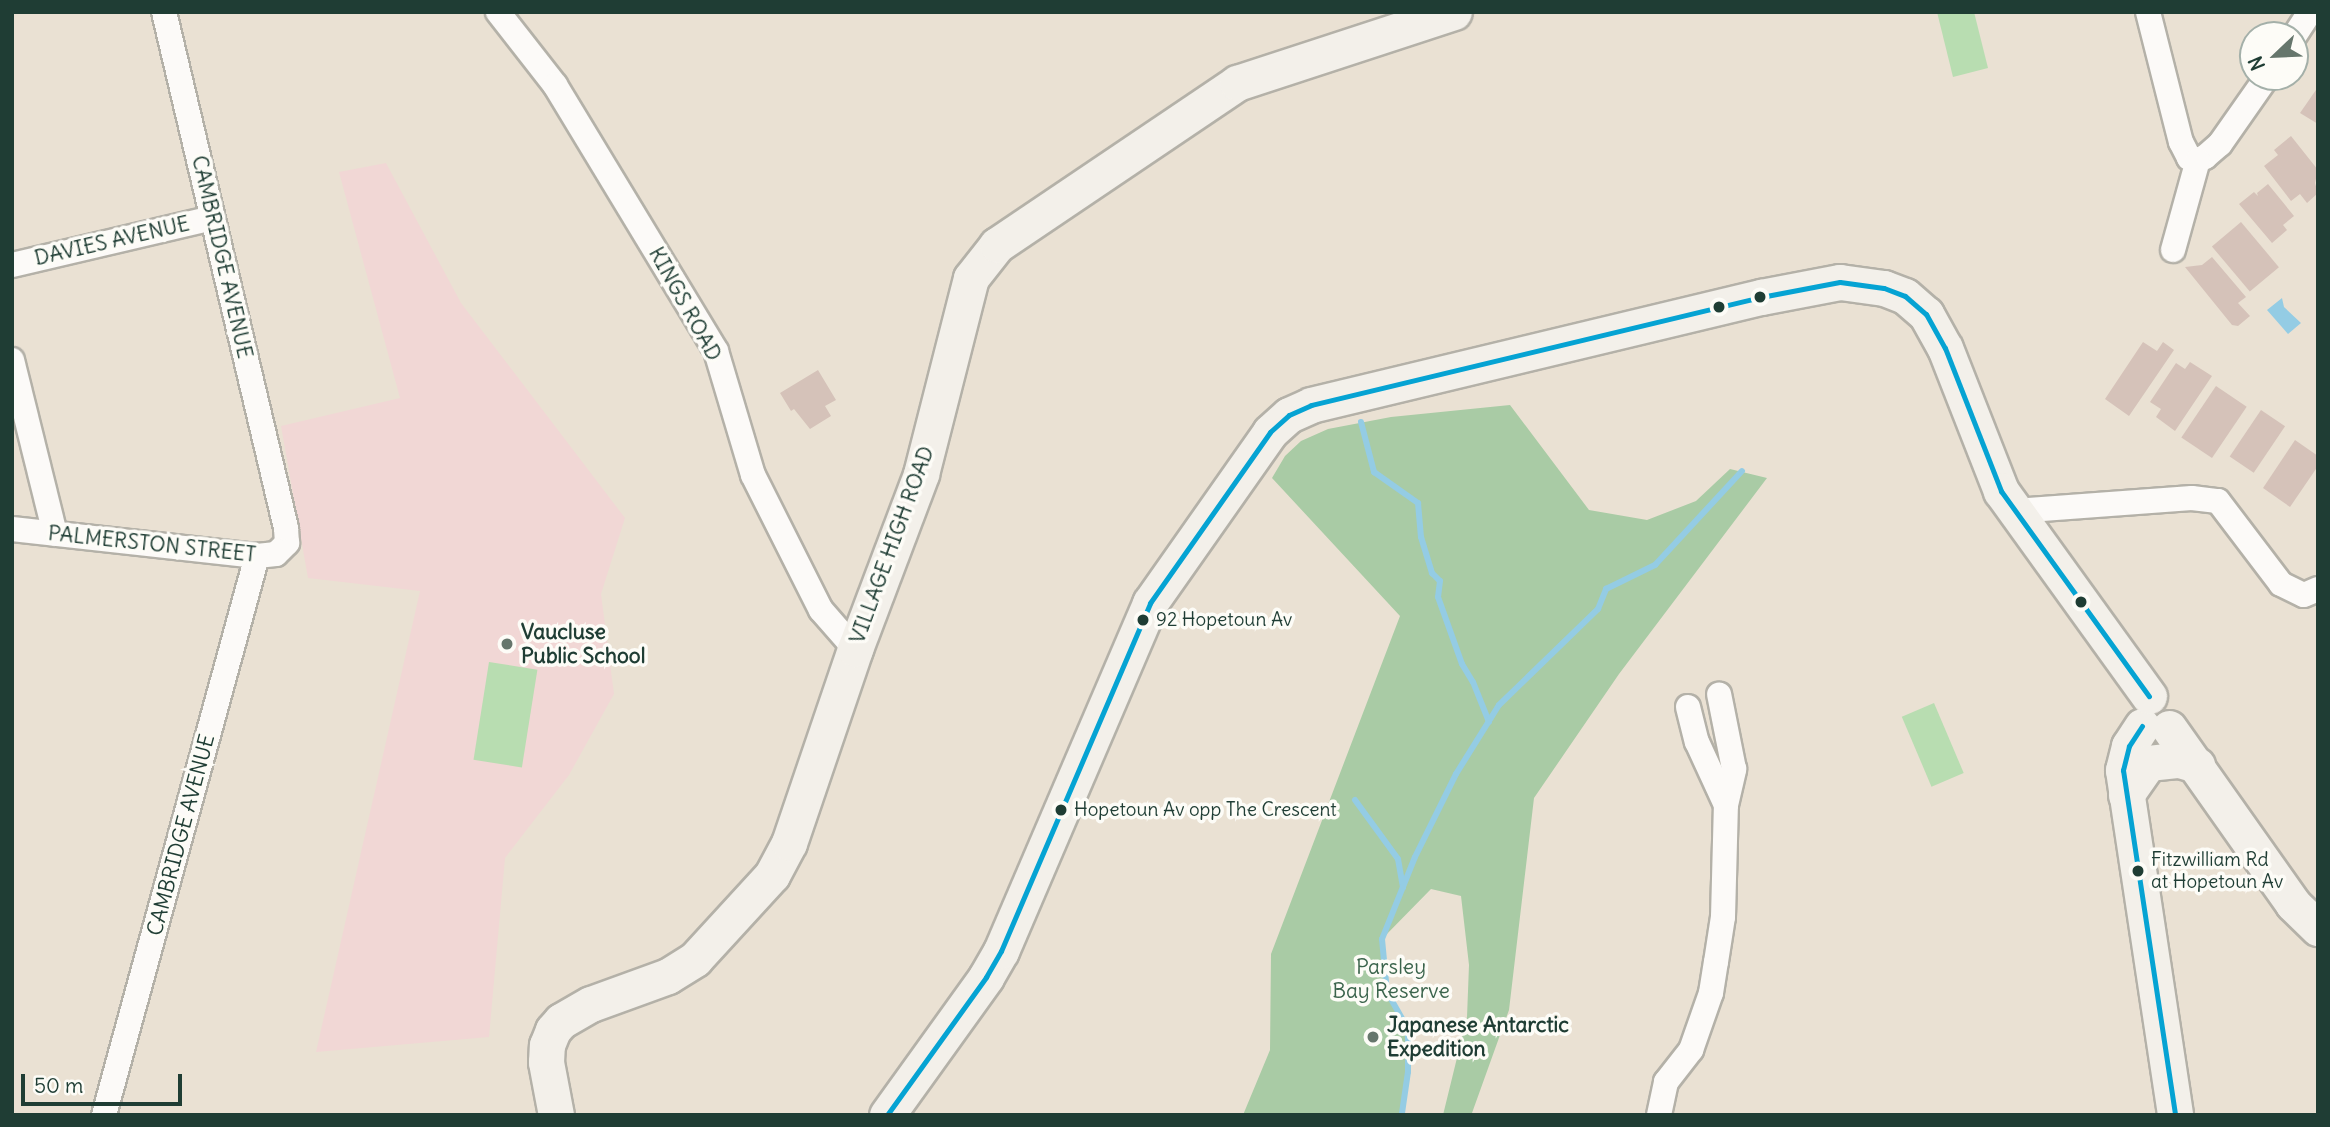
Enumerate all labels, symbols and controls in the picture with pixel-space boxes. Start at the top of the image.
north arrow [2239,21,2309,91]
text: N [2243,53,2270,74]
street label: CAMBRIDGE AVENUE [186,153,258,361]
street label: DAVIES AVENUE [32,211,192,271]
street label: KINGS ROAD [643,243,727,365]
unlabelled marker [1753,290,1767,304]
unlabelled marker [1712,300,1726,314]
street label: VILLAGE HIGH ROAD [845,443,939,647]
street label: PALMERSTON STREET [47,521,257,567]
unlabelled marker [2074,595,2088,609]
place label: 92 Hopetoun Av [1156,609,1292,631]
marker: 92 Hopetoun Av [1136,613,1150,627]
place label: Vaucluse Public School [521,619,645,669]
marker: Vaucluse Public School [499,636,515,652]
street label: CAMBRIDGE AVENUE [142,732,220,938]
place label: Hopetoun Av opp The Crescent [1074,799,1337,821]
marker: Hopetoun Av opp The Crescent [1054,803,1068,817]
place label: Fitzwilliam Rd at Hopetoun Av [2151,849,2283,893]
marker: Fitzwilliam Rd at Hopetoun Av [2131,864,2145,878]
park label: Parsley Bay Reserve [1332,954,1450,1004]
place label: Japanese Antarctic Expedition [1387,1012,1569,1062]
marker: Japanese Antarctic Expedition [1365,1029,1381,1045]
scale bar [24,1060,186,1104]
text: 50 m [34,1072,83,1099]

